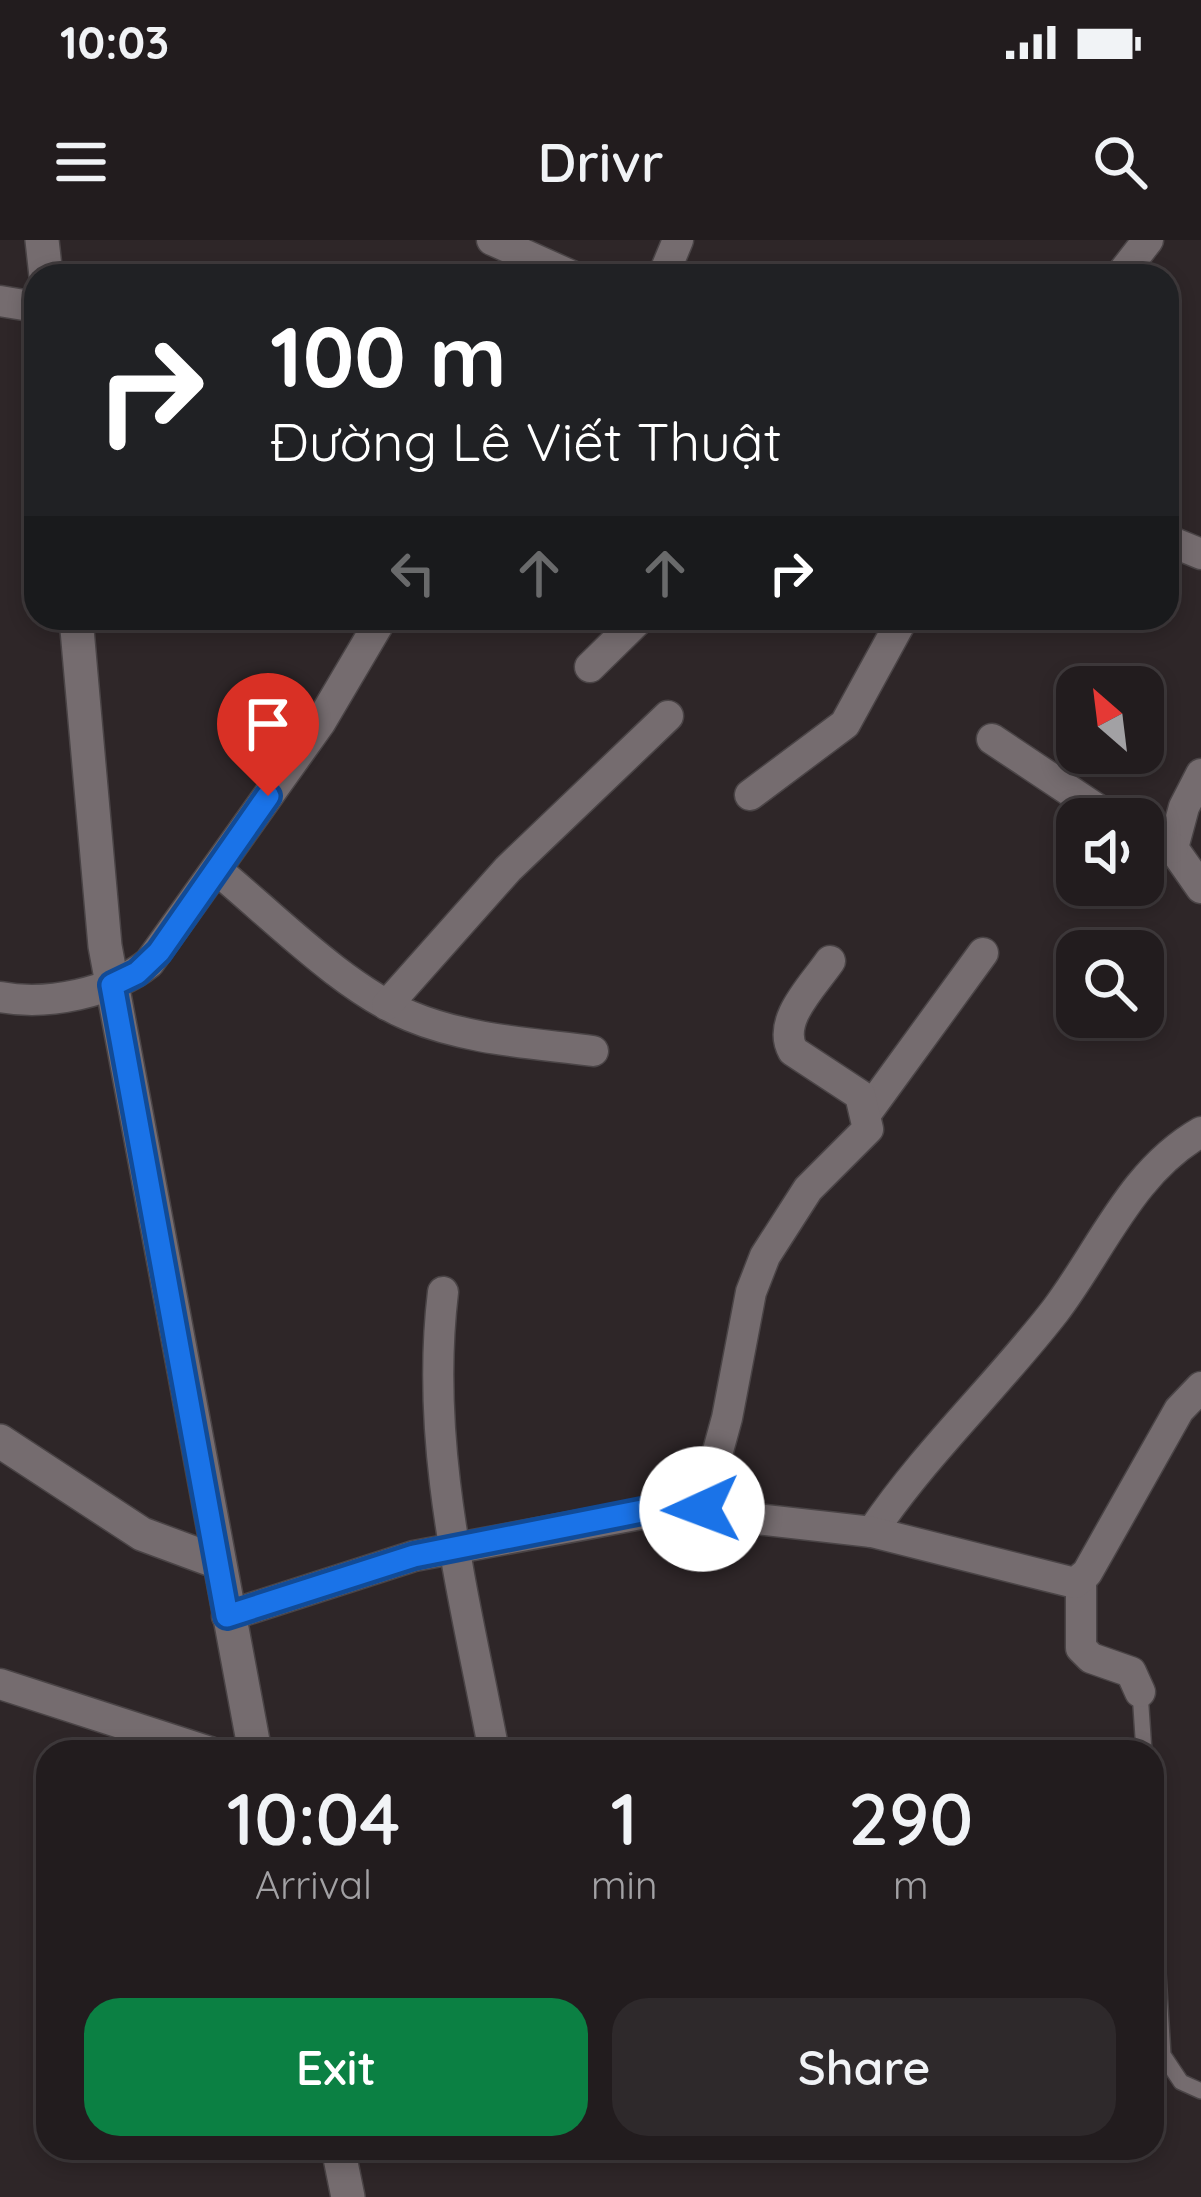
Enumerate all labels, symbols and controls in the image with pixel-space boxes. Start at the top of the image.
text: 10:03 [60,14,169,70]
text: Drivr [538,128,663,196]
icon: menu [48,129,114,195]
icon: search [1087,129,1153,195]
text: 100 m [270,303,507,408]
icon: right [72,312,228,468]
text: Đường Lê Viết Thuật [270,407,782,475]
icon: left [380,540,446,606]
icon: ahead [506,540,572,606]
icon: ahead [632,540,698,606]
icon: right [758,540,824,606]
north arrow [1056,666,1164,774]
map controls [1056,666,1164,1038]
pin [217,673,319,796]
icon: arrive [235,691,301,757]
button: sound [1056,798,1164,906]
button: search [1056,930,1164,1038]
position arrow [639,1446,765,1572]
text: 10:04 [227,1773,400,1863]
text: 1 [610,1773,638,1863]
text: 290 [848,1773,973,1863]
text: Arrival [255,1860,372,1909]
text: min [591,1860,657,1909]
text: m [893,1860,929,1909]
button: Exit [84,1998,588,2136]
button: Share [612,1998,1116,2136]

